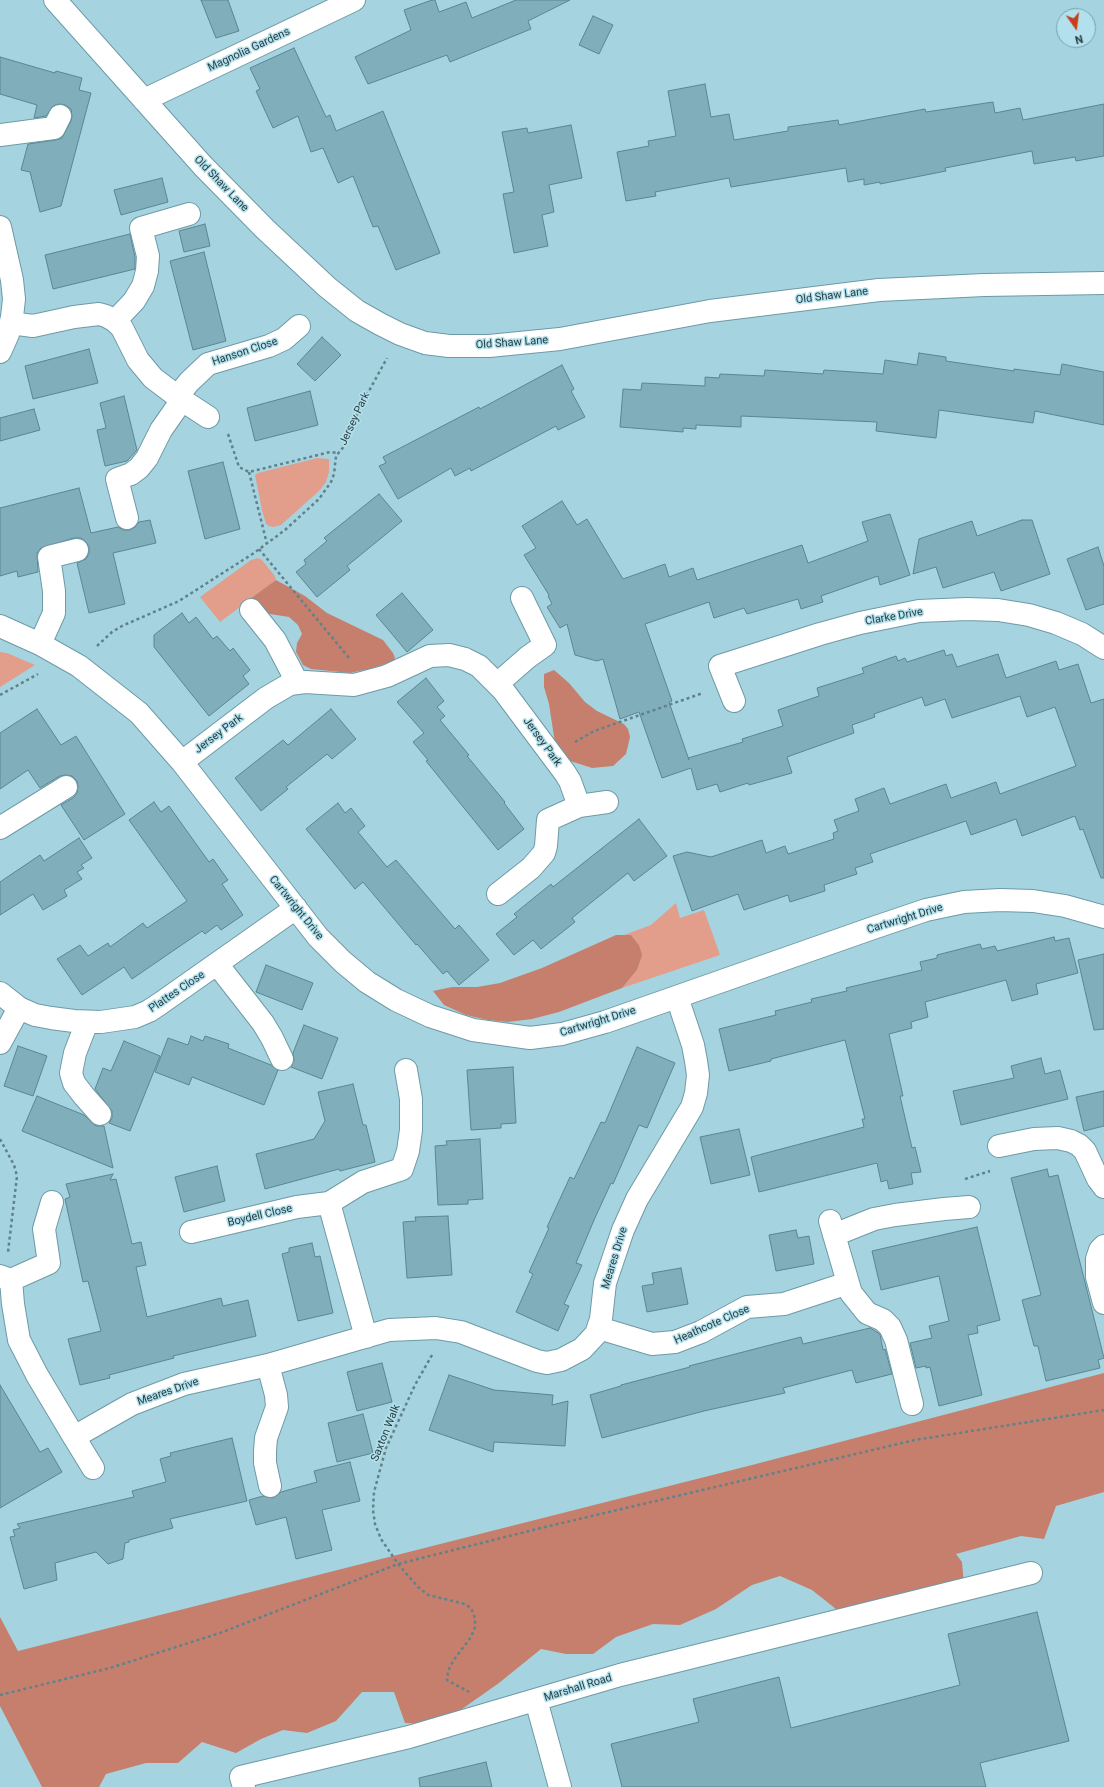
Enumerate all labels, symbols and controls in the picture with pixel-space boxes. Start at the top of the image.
north arrow [1056,8,1096,48]
street label: Magnolia Gardens [206,25,292,75]
text: N [1073,32,1084,46]
street label: Old Shaw Lane [191,153,251,215]
street label: Old Shaw Lane [795,285,869,307]
street label: Old Shaw Lane [475,334,549,352]
street label: Hanson Close [210,335,280,369]
street label: Jersey Park [337,390,373,448]
street label: Clarke Drive [864,605,924,629]
street label: Jersey Park [192,712,246,756]
street label: Jersey Park [520,715,564,769]
street label: Cartwright Drive [266,873,326,943]
street label: Cartwright Drive [865,901,945,937]
street label: Plattes Close [147,968,207,1016]
street label: Cartwright Drive [558,1004,638,1040]
street label: Boydell Close [226,1202,294,1230]
street label: Meares Drive [599,1225,631,1291]
street label: Heathcote Close [672,1302,752,1348]
street label: Meares Drive [136,1375,200,1409]
street label: Saxton Walk [369,1403,403,1463]
street label: Marshall Road [542,1671,614,1705]

